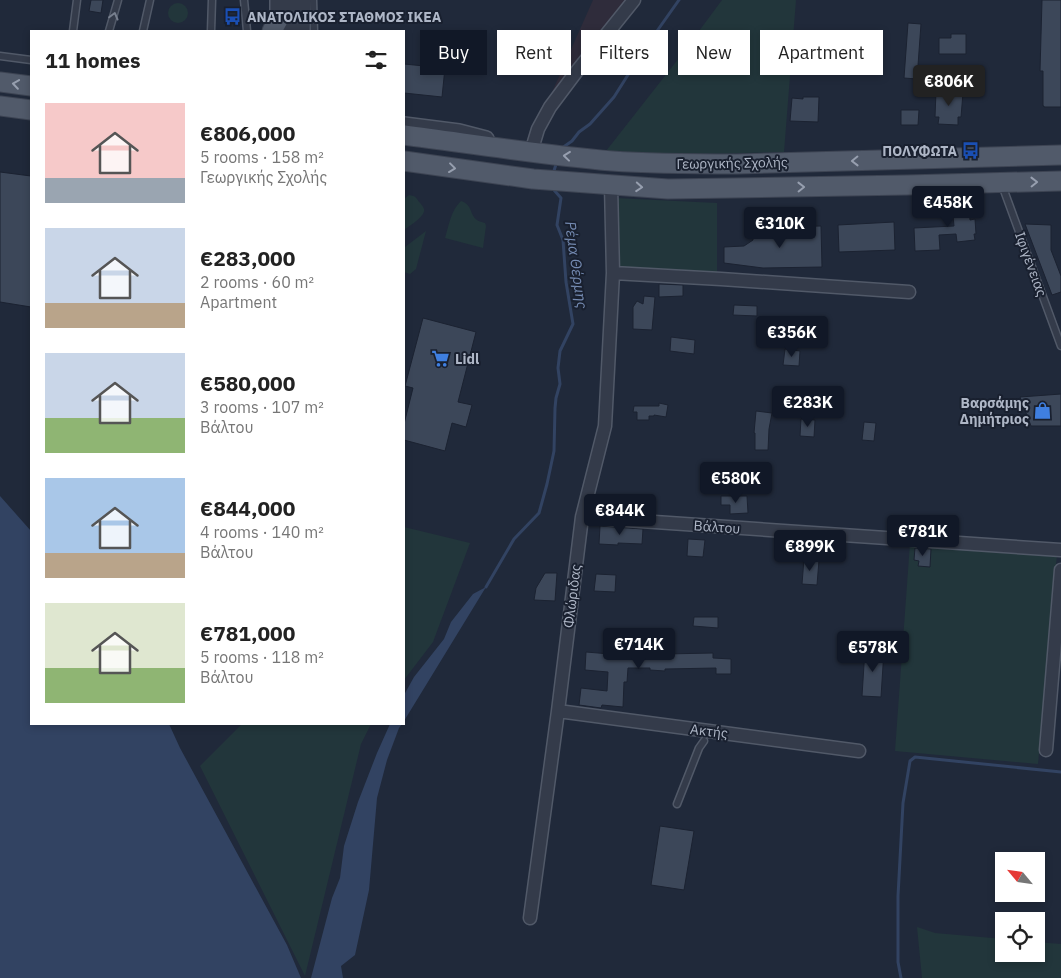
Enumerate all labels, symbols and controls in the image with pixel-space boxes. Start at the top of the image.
bus stop icon: ΑΝΑΤΟΛΙΚΟΣ ΣΤΑΘΜΟΣ ΙΚΕΑ [223,7,243,27]
place label: ΑΝΑΤΟΛΙΚΟΣ ΣΤΑΘΜΟΣ ΙΚΕΑ [247,8,442,26]
one-way arrow [108,12,118,20]
chip: Buy [420,30,487,75]
chip: Rent [497,30,571,75]
chip: Filters [581,30,668,75]
chip: New [678,30,750,75]
chip: Apartment [760,30,883,75]
text: 11 homes [45,46,141,74]
icon: filters [362,46,390,74]
pin: €806K [914,64,984,107]
text: €806K [924,71,974,91]
one-way arrow [11,79,19,90]
text: €806,000 [200,119,295,147]
icon: home [85,123,145,183]
bus stop icon: ΠΟΛΥΦΩΤΑ [961,141,981,161]
place label: ΠΟΛΥΦΩΤΑ [882,142,957,160]
text: 5 rooms · 158 m² [200,147,324,167]
one-way arrow [563,151,571,162]
street label: Γεωργικής Σχολής [676,153,788,173]
one-way arrow [851,155,859,166]
one-way arrow [448,162,456,173]
text: Γεωργικής Σχολής [200,167,327,187]
one-way arrow [1030,177,1038,187]
one-way arrow [635,181,643,192]
one-way arrow [798,182,806,192]
pin: €458K [913,186,983,228]
text: €458K [923,192,973,212]
pin: €310K [745,206,815,249]
text: €310K [755,213,805,233]
water label: Ρέμα Θέρμης [561,220,592,311]
street label: Ιφιγένειας [1011,229,1051,299]
text: €283,000 [200,244,295,272]
icon: home [85,248,145,308]
text: 2 rooms · 60 m² [200,272,314,292]
text: Apartment [200,292,277,312]
pin: €356K [757,316,827,358]
text: €356K [767,322,817,342]
supermarket icon: Lidl [431,349,451,369]
place label: Lidl [455,350,479,368]
text: €580,000 [200,369,295,397]
icon: home [85,373,145,433]
pin: €283K [773,386,843,428]
text: €283K [783,392,833,412]
place label: Βαρσάμης Δημήτριος [960,394,1029,428]
text: 3 rooms · 107 m² [200,397,324,417]
shop icon: Βαρσάμης Δημήτριος [1033,401,1053,421]
text: Βάλτου [200,417,254,437]
pin: €580K [701,462,771,504]
text: €580K [711,468,761,488]
text: €844,000 [200,494,295,522]
pin: €844K [585,494,655,536]
icon: home [85,498,145,558]
text: €844K [595,500,645,520]
pin: €781K [888,514,958,557]
street label: Βάλτου [693,516,741,538]
text: €781K [898,521,948,541]
text: 4 rooms · 140 m² [200,522,324,542]
pin: €899K [775,530,845,572]
text: €899K [785,536,835,556]
text: Βάλτου [200,542,254,562]
street label: Φλώριδας [559,563,585,629]
text: €781,000 [200,619,295,647]
icon: home [85,623,145,683]
pin: €714K [604,628,674,670]
pin: €578K [838,630,908,673]
text: €714K [614,634,664,654]
text: €578K [848,637,898,657]
text: 5 rooms · 118 m² [200,647,324,667]
text: Βάλτου [200,667,254,687]
street label: Ακτής [689,720,729,742]
north arrow [995,852,1045,902]
map controls [995,852,1045,962]
button: locate [995,912,1045,962]

